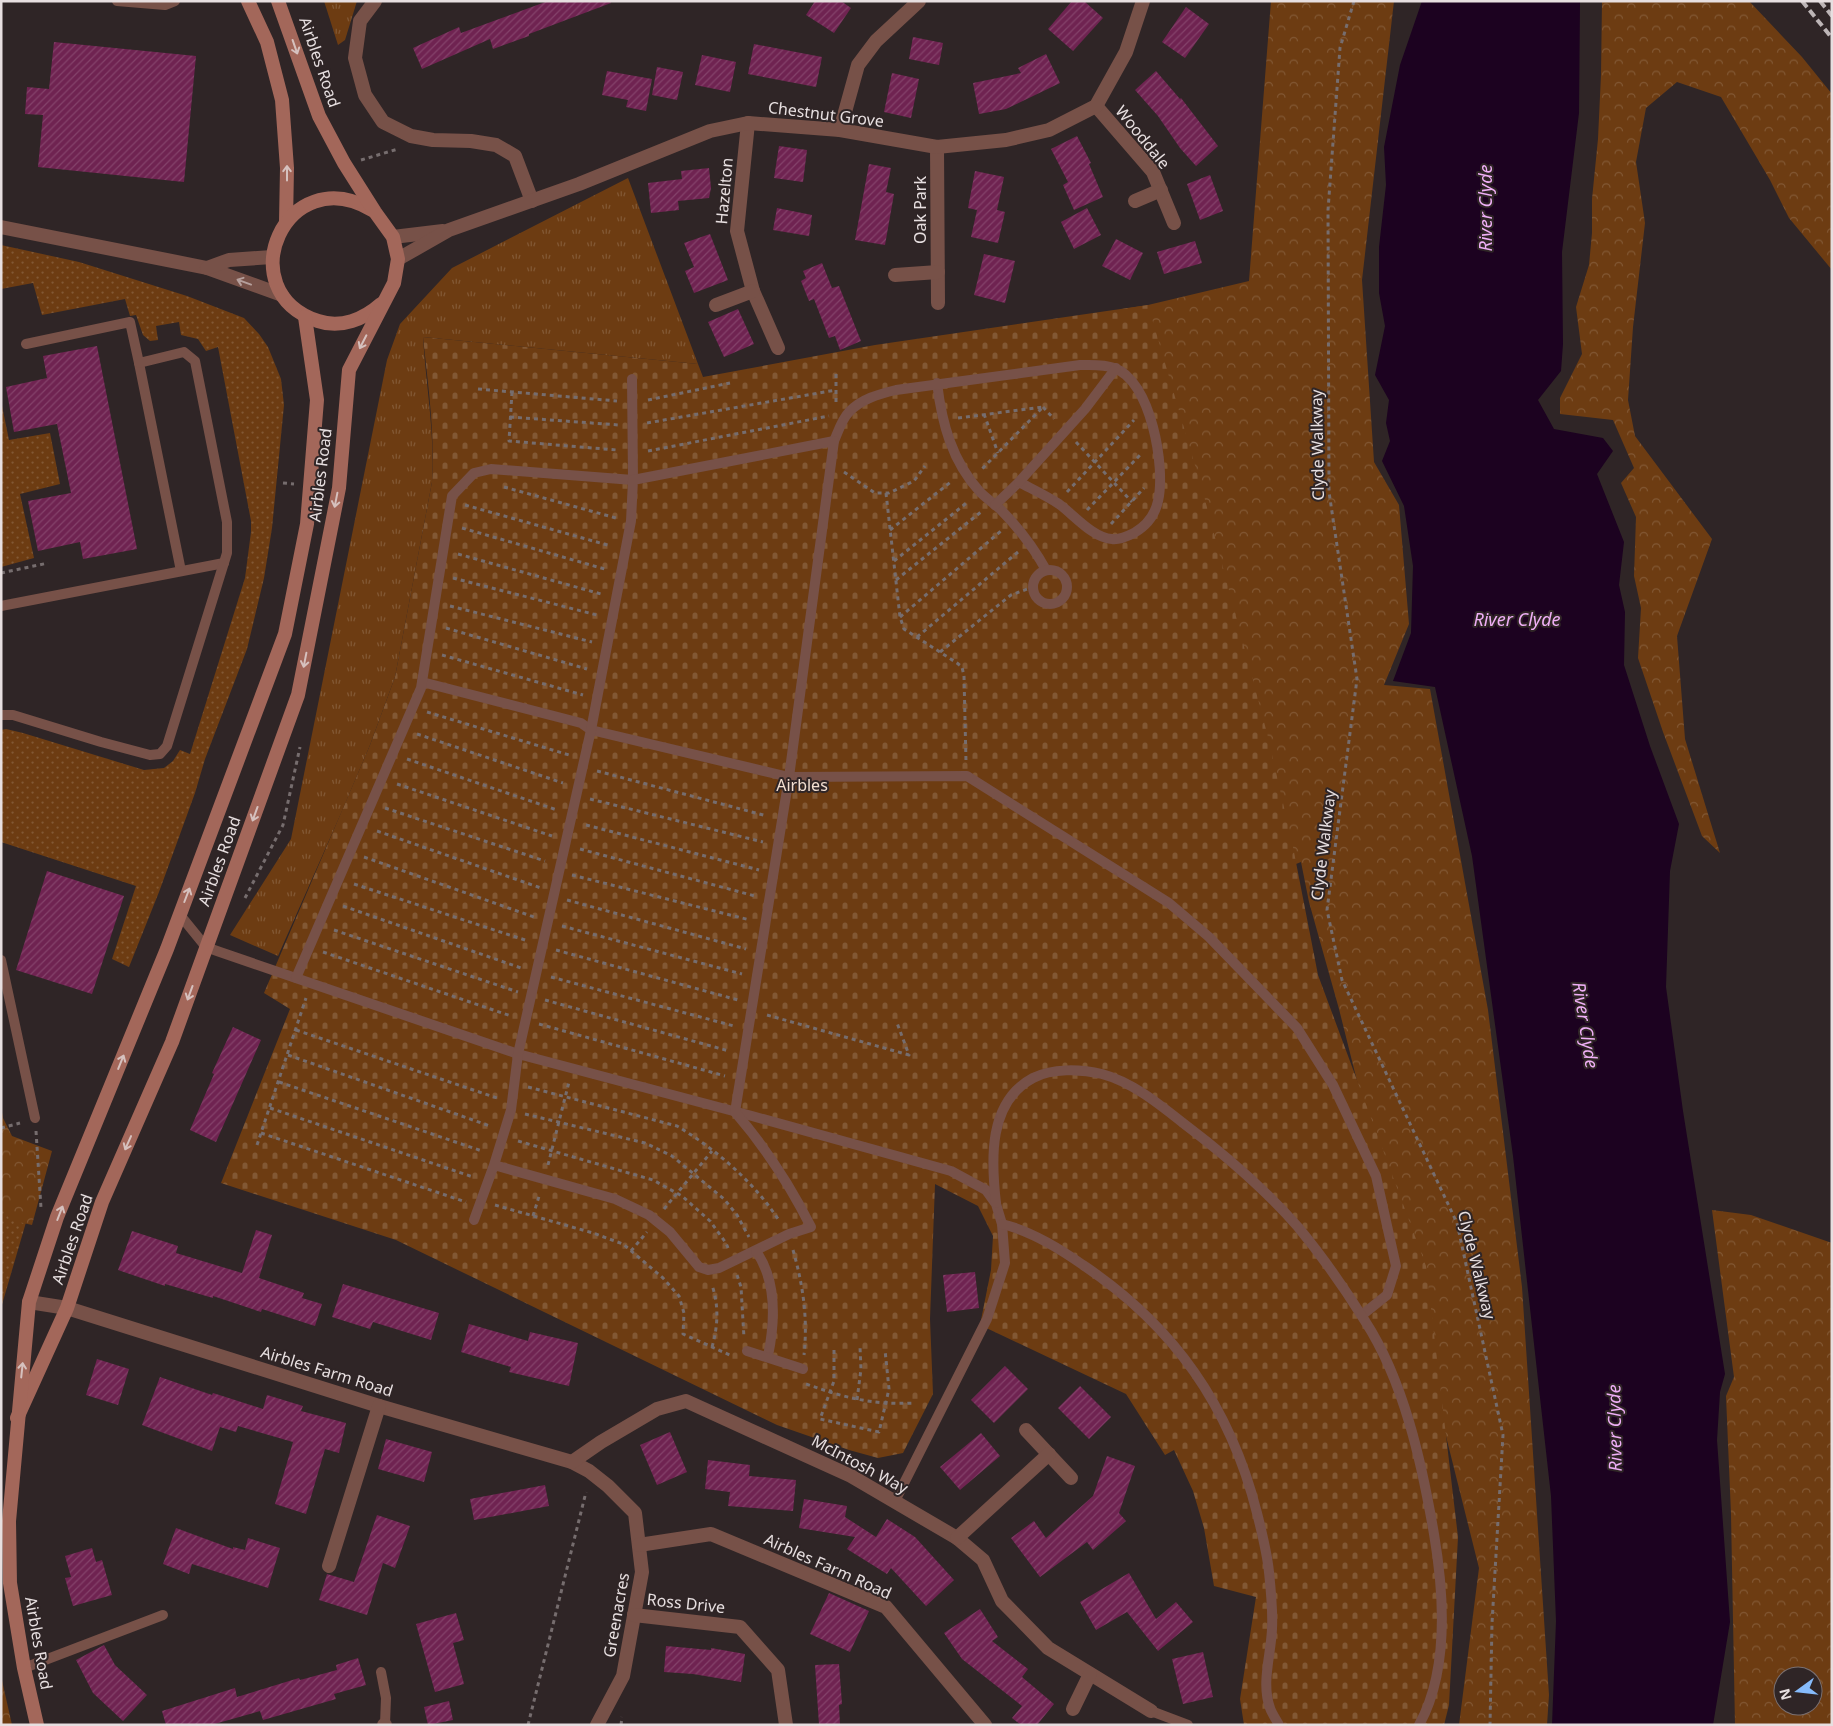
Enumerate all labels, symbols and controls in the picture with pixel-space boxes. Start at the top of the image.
street label: Airbles Road [294,14,346,110]
one-way arrow [291,39,301,55]
street label: Chestnut Grove [767,96,885,132]
street label: Wooddale [1111,101,1175,173]
street label: Hazelton [710,157,738,225]
water label: River Clyde [1473,164,1497,252]
one-way arrow [282,165,292,182]
street label: Oak Park [909,176,931,244]
one-way arrow [237,277,253,286]
one-way arrow [358,334,367,349]
street label: Clyde Walkway [1305,388,1329,501]
street label: Airbles Road [303,427,337,523]
one-way arrow [331,492,341,508]
water label: River Clyde [1473,607,1561,631]
one-way arrow [299,651,309,667]
park label: Airbles [776,774,828,796]
street label: Clyde Walkway [1305,788,1341,902]
one-way arrow [249,806,259,822]
street label: Airbles Road [193,813,245,909]
one-way arrow [183,888,192,903]
water label: River Clyde [1567,980,1605,1070]
one-way arrow [185,985,194,1000]
one-way arrow [116,1055,126,1070]
one-way arrow [122,1135,132,1150]
street label: Airbles Road [46,1191,98,1287]
one-way arrow [56,1205,65,1220]
street label: Clyde Walkway [1453,1208,1501,1322]
street label: Airbles Farm Road [258,1340,396,1402]
one-way arrow [17,1362,27,1378]
water label: River Clyde [1601,1384,1627,1472]
street label: McIntosh Way [808,1429,913,1499]
street label: Airbles Farm Road [761,1528,895,1604]
street label: Greenacres [598,1571,634,1659]
street label: Ross Drive [646,1588,726,1618]
street label: Airbles Road [20,1595,58,1691]
north arrow [1773,1666,1823,1716]
text: N [1774,1687,1796,1702]

